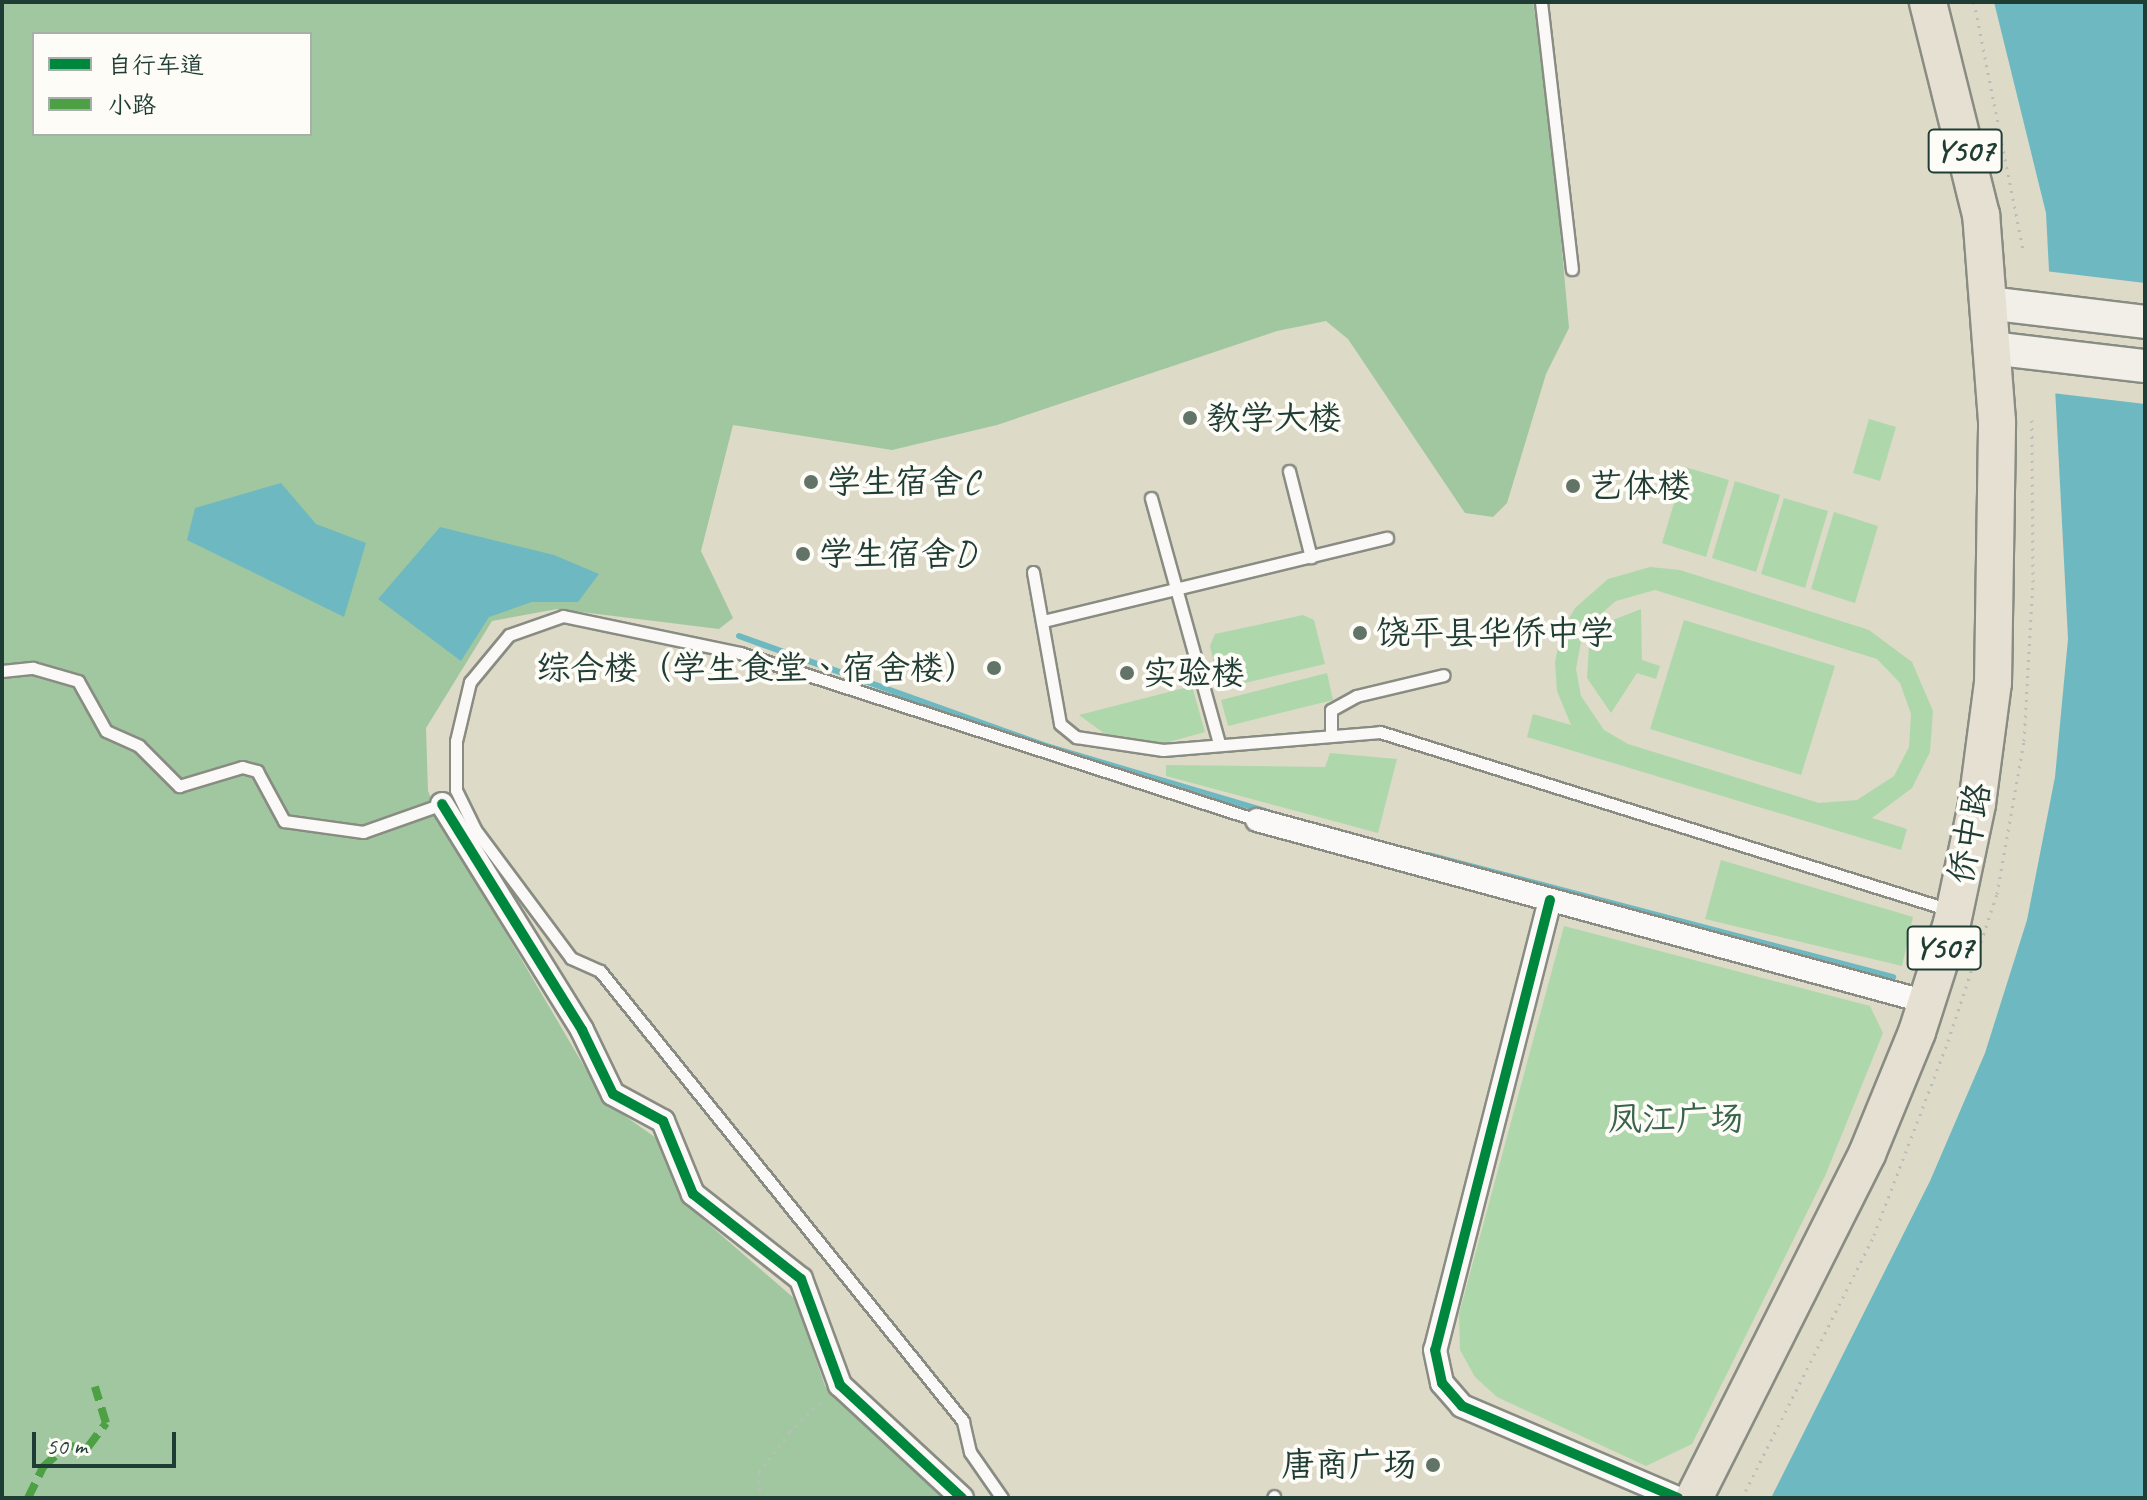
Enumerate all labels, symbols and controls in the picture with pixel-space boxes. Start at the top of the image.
legend [32,32,312,136]
text: 自行车道 [108,50,204,80]
text: 小路 [108,90,156,120]
road number: Y507 [1927,123,2003,179]
place label: 教学大楼 [1206,398,1342,438]
marker: 教学大楼 [1181,409,1199,427]
place label: 学生宿舍C [827,462,979,502]
place label: 艺体楼 [1589,466,1691,506]
marker: 学生宿舍C [802,473,820,491]
marker: 艺体楼 [1564,477,1582,495]
place label: 学生宿舍D [819,534,975,574]
marker: 学生宿舍D [794,545,812,563]
place label: 饶平县华侨中学 [1376,613,1614,653]
marker: 饶平县华侨中学 [1351,624,1369,642]
place label: 综合楼（学生食堂、宿舍楼） [536,648,978,688]
place label: 实验楼 [1143,653,1245,693]
marker: 综合楼（学生食堂、宿舍楼） [985,659,1003,677]
marker: 实验楼 [1118,664,1136,682]
street label: 侨中路 [1939,779,1999,887]
road number: Y507 [1906,920,1982,976]
park label: 凤江广场 [1608,1099,1744,1139]
scale bar [36,1416,180,1466]
text: 50 m [46,1431,87,1461]
place label: 唐商广场 [1281,1445,1417,1485]
marker: 唐商广场 [1424,1456,1442,1474]

